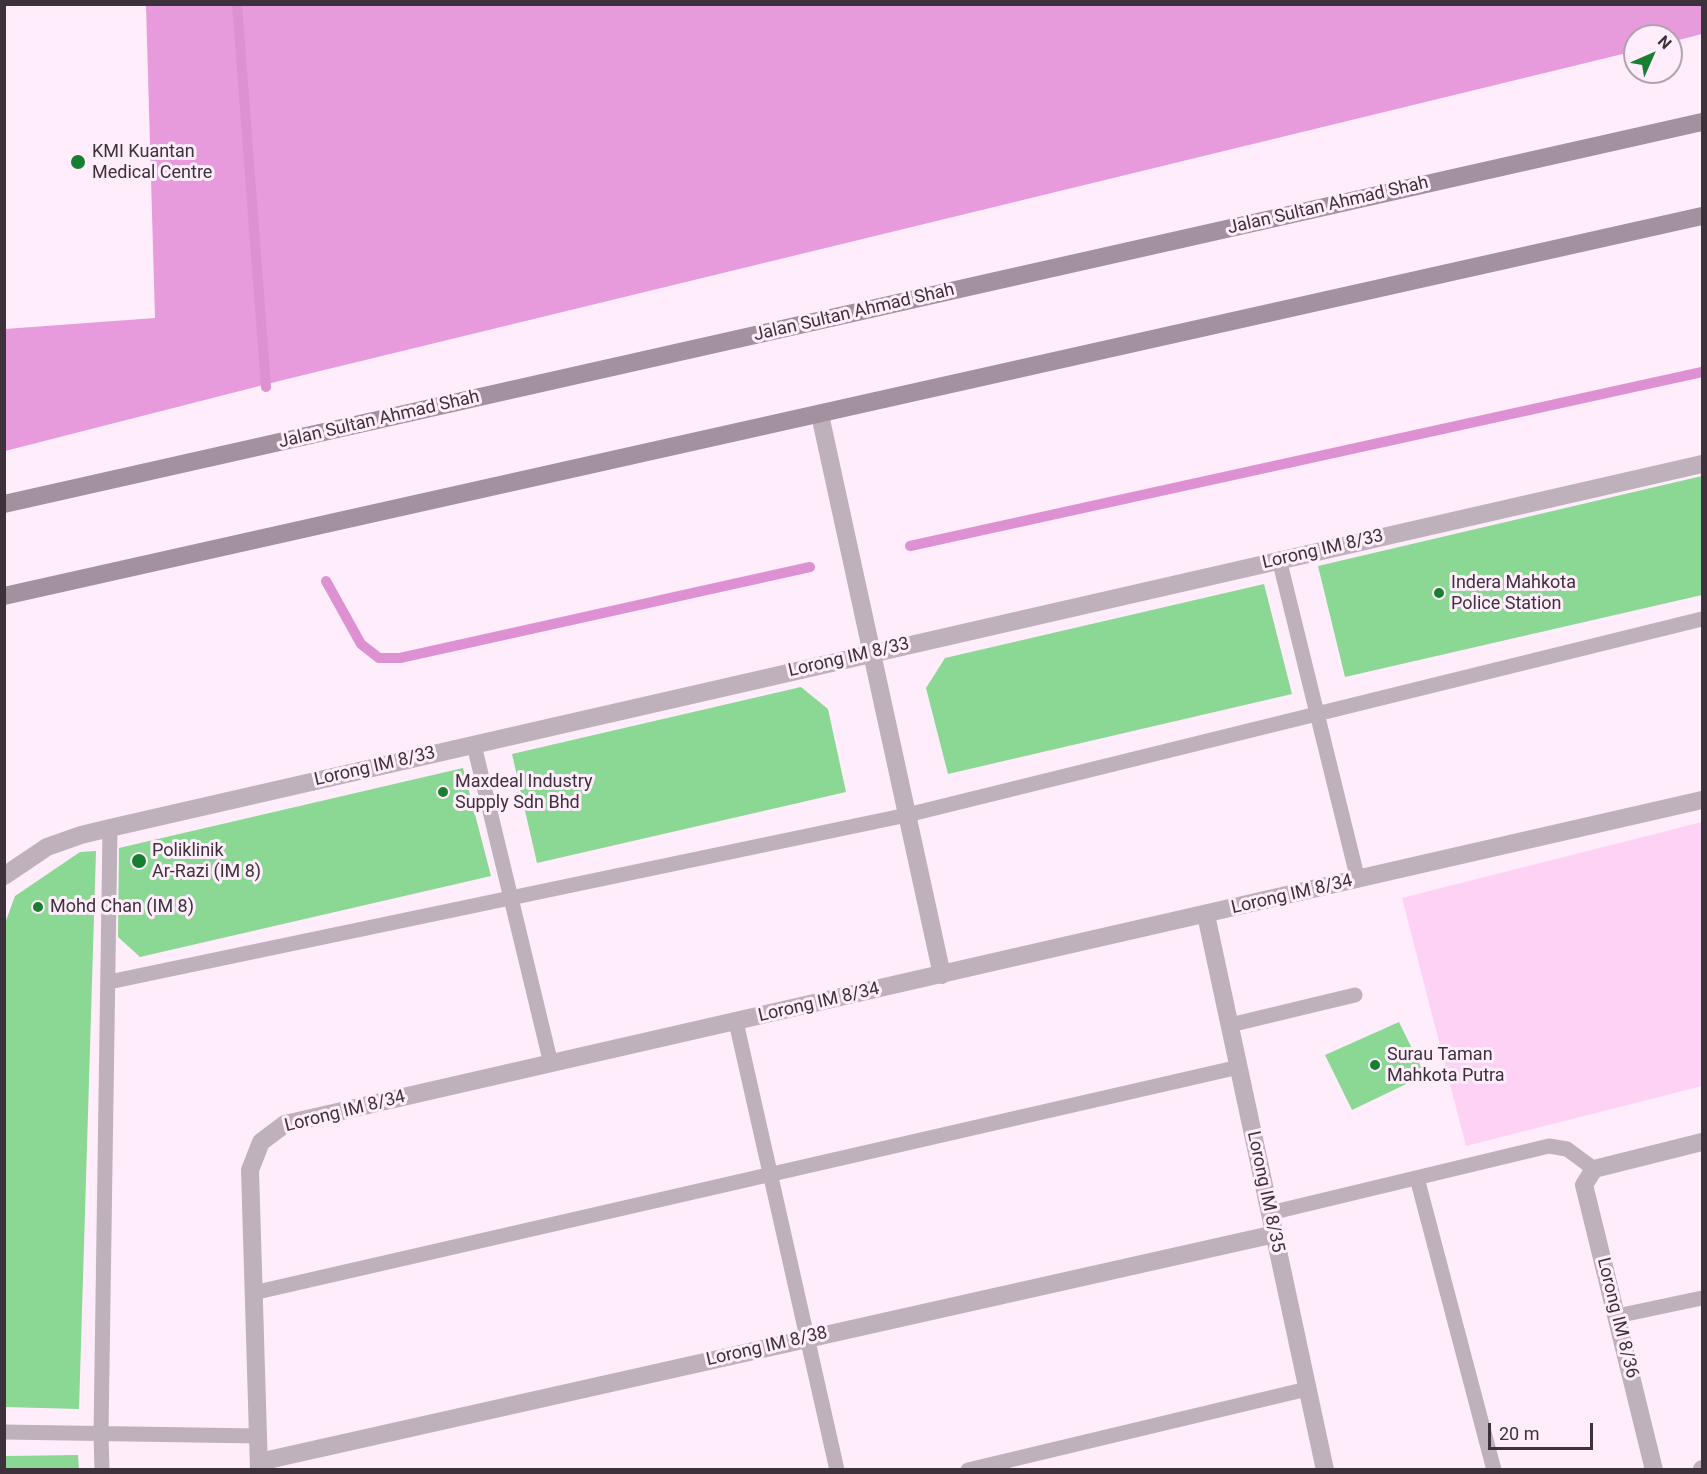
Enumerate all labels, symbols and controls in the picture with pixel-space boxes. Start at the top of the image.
north arrow [1623,24,1683,84]
text: N [1654,32,1675,53]
place label: KMI Kuantan Medical Centre [92,141,212,184]
marker: KMI Kuantan Medical Centre [69,153,87,171]
street label: Jalan Sultan Ahmad Shah [1225,172,1431,240]
street label: Jalan Sultan Ahmad Shah [751,279,957,347]
street label: Jalan Sultan Ahmad Shah [276,386,482,454]
street label: Lorong IM 8/33 [1260,526,1386,574]
place label: Indera Mahkota Police Station [1451,572,1576,614]
marker: Indera Mahkota Police Station [1432,586,1446,600]
street label: Lorong IM 8/33 [786,634,912,682]
street label: Lorong IM 8/33 [312,743,438,791]
place label: Maxdeal Industry Supply Sdn Bhd [455,771,592,814]
marker: Maxdeal Industry Supply Sdn Bhd [436,785,450,799]
place label: Poliklinik Ar-Razi (IM 8) [152,840,261,882]
marker: Poliklinik Ar-Razi (IM 8) [130,852,148,870]
street label: Lorong IM 8/34 [1229,871,1355,919]
place label: Mohd Chan (IM 8) [50,896,194,918]
marker: Mohd Chan (IM 8) [31,900,45,914]
street label: Lorong IM 8/34 [756,979,882,1027]
place label: Surau Taman Mahkota Putra [1387,1044,1505,1086]
marker: Surau Taman Mahkota Putra [1368,1058,1382,1072]
street label: Lorong IM 8/34 [282,1087,408,1137]
street label: Lorong IM 8/35 [1242,1129,1288,1255]
street label: Lorong IM 8/36 [1592,1255,1642,1381]
street label: Lorong IM 8/38 [704,1323,830,1371]
scale bar [1491,1411,1596,1449]
text: 20 m [1499,1423,1539,1444]

